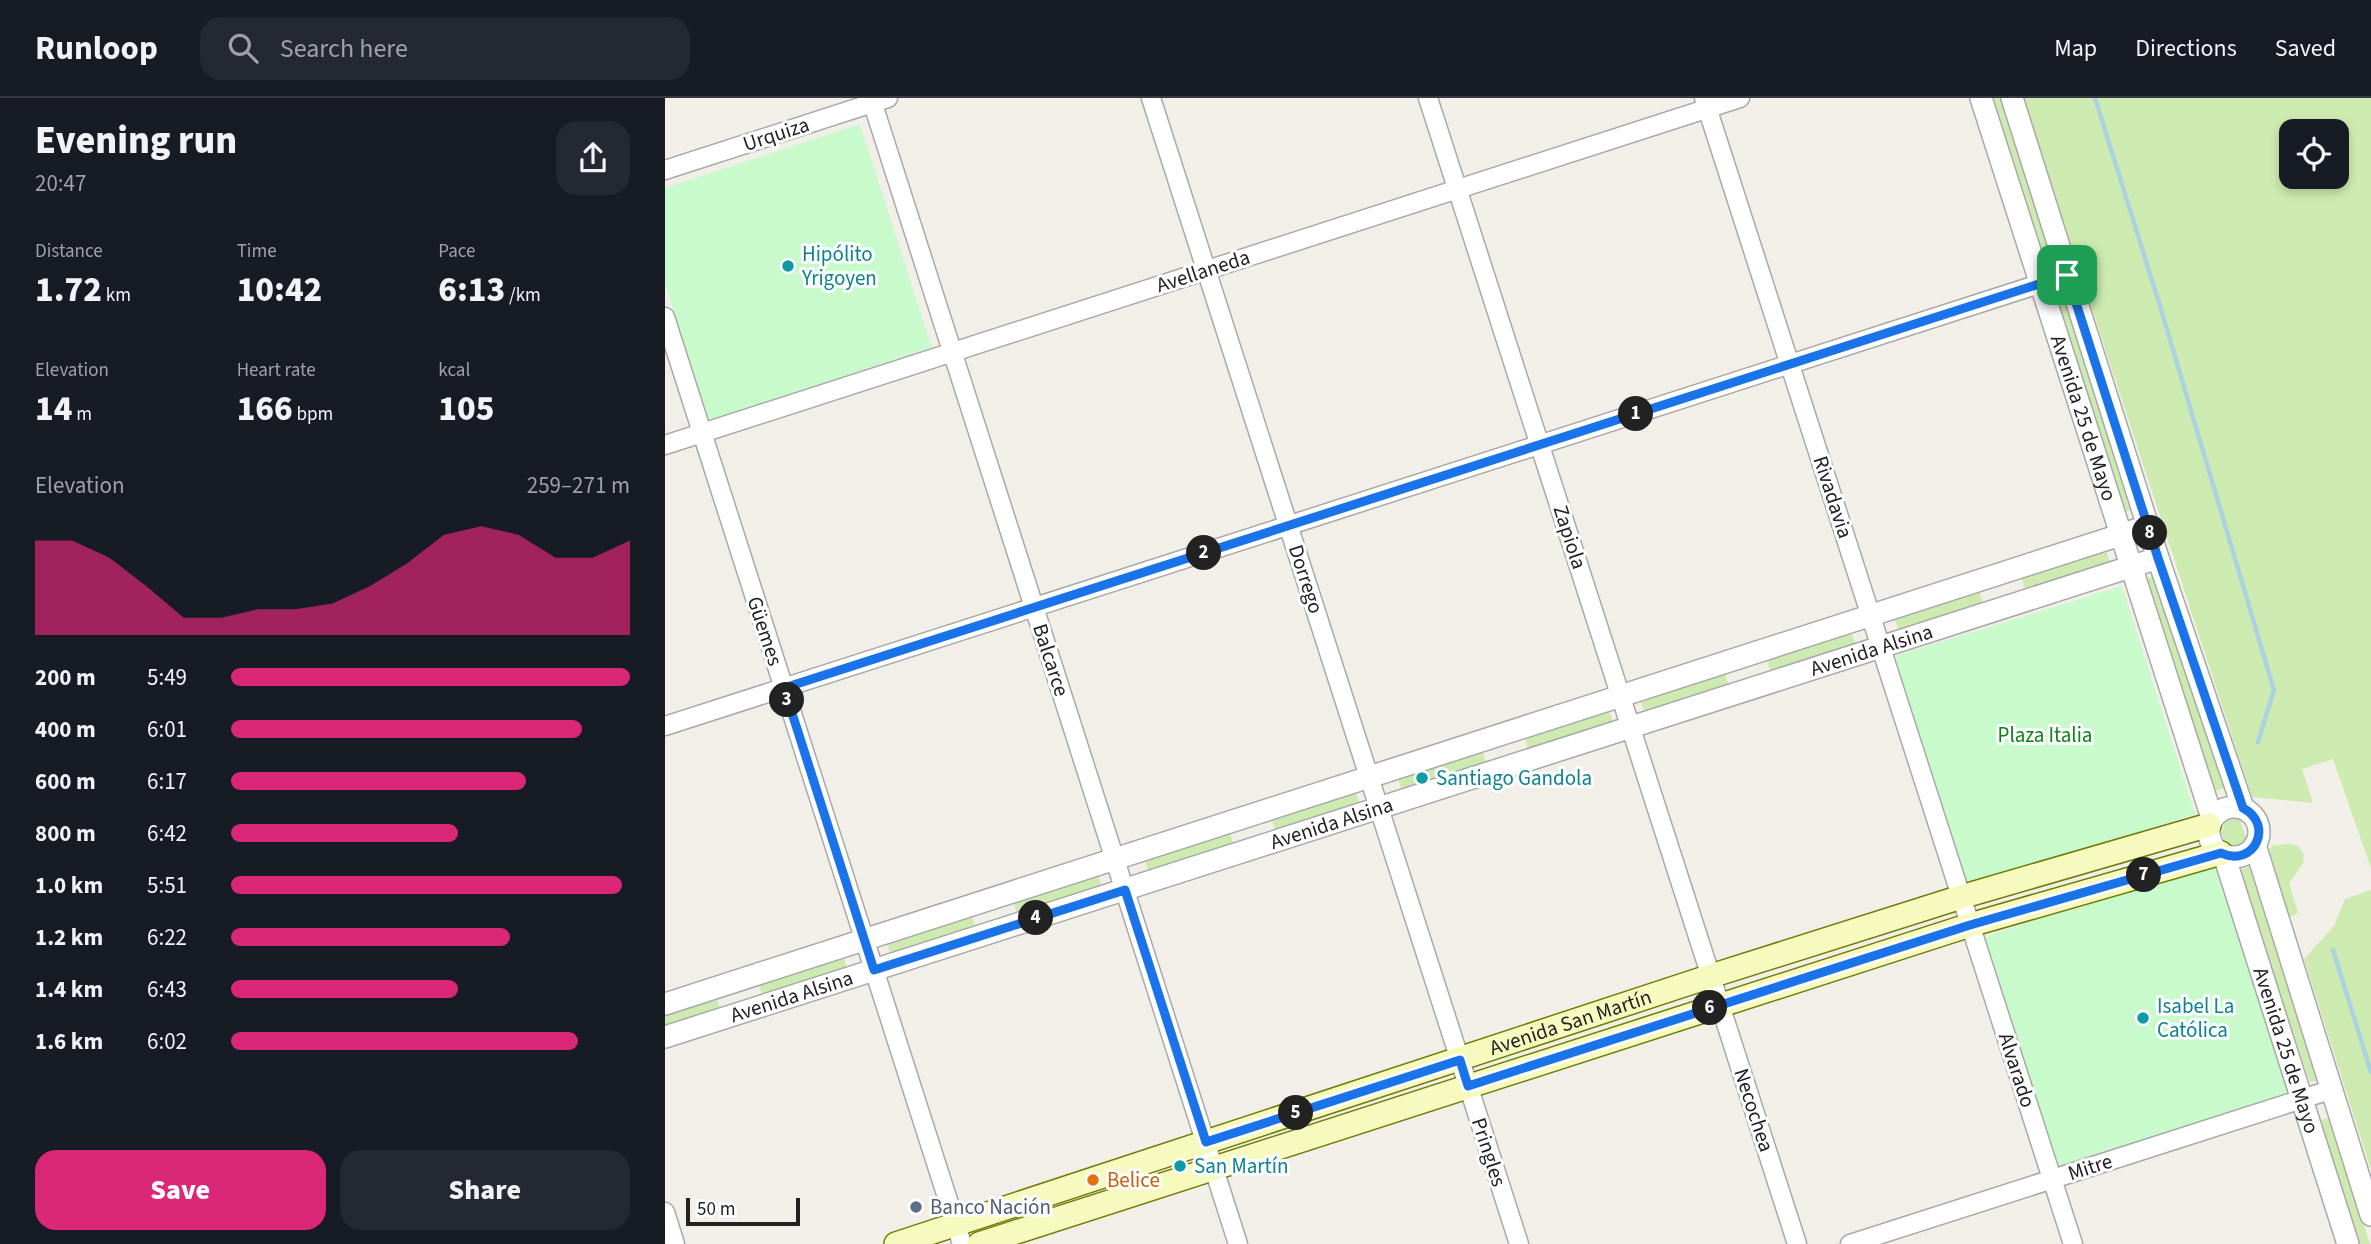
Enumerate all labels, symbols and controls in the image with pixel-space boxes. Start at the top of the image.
search box [200,17,690,80]
text: Runloop [35,25,158,72]
icon: search [224,29,262,67]
text: Search here [280,30,408,67]
text: Map [2054,31,2097,66]
text: Directions [2135,31,2237,66]
text: Saved [2275,31,2336,66]
street label: Urquiza [739,109,813,159]
text: Evening run [35,114,237,168]
map controls [2279,119,2349,189]
button: locate [2279,119,2349,189]
button: share [556,121,630,195]
text: 20:47 [35,167,86,200]
text: Distance [35,238,103,265]
text: Time [237,238,277,265]
text: Pace [438,238,476,265]
place label: Hipólito Yrigoyen [801,239,877,293]
street label: Avellaneda [1152,242,1254,300]
pin [2037,245,2097,305]
icon: arrive [2048,256,2086,294]
marker: Hipólito Yrigoyen [780,258,796,274]
text: 1.72 [35,265,102,315]
text: 10:42 [237,265,322,315]
text: 6:13 [438,265,505,315]
text: km [102,282,131,309]
text: /km [505,282,541,309]
street label: Avenida 25 de Mayo [2043,331,2124,505]
text: Elevation [35,357,109,384]
text: Heart rate [237,357,316,384]
text: kcal [438,357,470,384]
text: 14 [35,384,72,434]
text: 166 [237,384,293,434]
text: 105 [438,384,494,434]
pin: 1 [1619,396,1653,432]
text: 1 [1630,400,1641,427]
text: m [72,401,92,428]
text: bpm [293,401,333,428]
street label: Rivadavia [1806,452,1860,542]
text: Elevation [35,469,125,502]
text: 259–271 m [527,469,630,502]
street label: Zapiola [1546,501,1594,573]
pin: 8 [2133,516,2167,550]
text: 8 [2144,519,2155,546]
pin: 2 [1187,536,1221,570]
text: 2 [1198,539,1209,566]
street label: Dorrego [1281,541,1331,617]
street label: Güemes [740,592,790,670]
street label: Avenida Alsina [1806,616,1937,684]
street label: Balcarce [1025,620,1077,700]
text: 200 m [35,661,96,694]
text: 5:49 [147,661,187,694]
pin: 3 [769,682,805,718]
text: 3 [781,686,792,713]
text: 400 m [35,713,96,746]
text: 6:01 [147,713,187,746]
park label: Plaza Italia [1998,720,2092,750]
place label: Santiago Gandola [1436,763,1592,793]
text: 600 m [35,765,96,798]
text: 6:17 [147,765,187,798]
marker: Santiago Gandola [1414,770,1430,786]
street label: Avenida Alsina [1266,789,1397,857]
text: 800 m [35,817,96,850]
text: 6:42 [147,817,187,850]
pin: 7 [2127,858,2161,892]
text: 7 [2138,861,2149,888]
text: 1.0 km [35,869,103,902]
text: 5:51 [147,869,187,902]
pin: 4 [1019,900,1053,936]
text: 4 [1030,904,1041,931]
text: 1.2 km [35,921,103,954]
text: 6:22 [147,921,187,954]
street label: Avenida Alsina [726,963,857,1030]
street label: Avenida 25 de Mayo [2246,963,2327,1137]
text: 1.4 km [35,973,103,1006]
text: 6:43 [147,973,187,1006]
street label: Avenida San Martín [1486,982,1655,1063]
pin: 6 [1693,990,1727,1026]
place label: Isabel La Católica [2157,991,2234,1045]
text: 6 [1704,994,1715,1021]
marker: Isabel La Católica [2135,1010,2151,1026]
text: 1.6 km [35,1025,103,1058]
text: 6:02 [147,1025,187,1058]
street label: Alvarado [1991,1029,2043,1111]
street label: Necochea [1726,1064,1782,1156]
pin: 5 [1279,1096,1313,1130]
text: 5 [1290,1099,1301,1126]
street label: Pringles [1464,1114,1514,1191]
street label: Mitre [2064,1146,2116,1188]
button: Save [35,1150,326,1230]
button: Share [340,1150,630,1230]
place label: San Martín [1194,1151,1288,1181]
marker: San Martín [1172,1158,1188,1174]
place label: Belice [1107,1165,1160,1195]
marker: Belice [1085,1172,1101,1188]
place label: Banco Nación [930,1192,1051,1222]
scale bar [686,1195,800,1227]
text: 50 m [697,1196,735,1223]
marker: Banco Nación [908,1199,924,1215]

